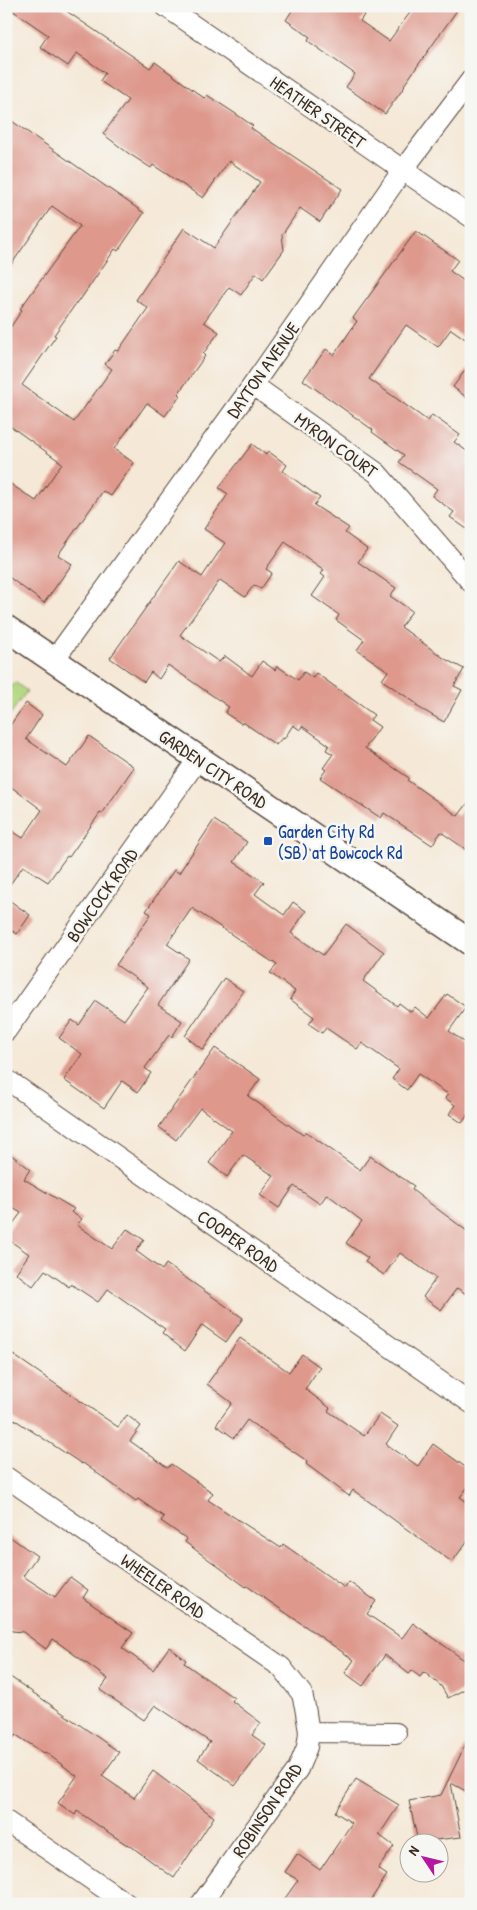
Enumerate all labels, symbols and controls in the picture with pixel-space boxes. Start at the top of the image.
street label: HEATHER STREET [265,70,371,155]
street label: DAYTON AVENUE [221,317,305,423]
street label: MYRON COURT [289,406,383,484]
street label: GARDEN CITY ROAD [154,723,273,815]
place label: Garden City Rd (SB) at Bowcock Rd [278,819,402,865]
marker: Garden City Rd (SB) at Bowcock Rd [262,835,274,847]
street label: BOWCOCK ROAD [60,843,144,947]
street label: COOPER ROAD [192,1204,284,1279]
street label: WHEELER ROAD [116,1548,211,1625]
street label: ROBINSON ROAD [226,1758,308,1862]
north arrow [400,1832,450,1882]
text: N [403,1841,423,1859]

